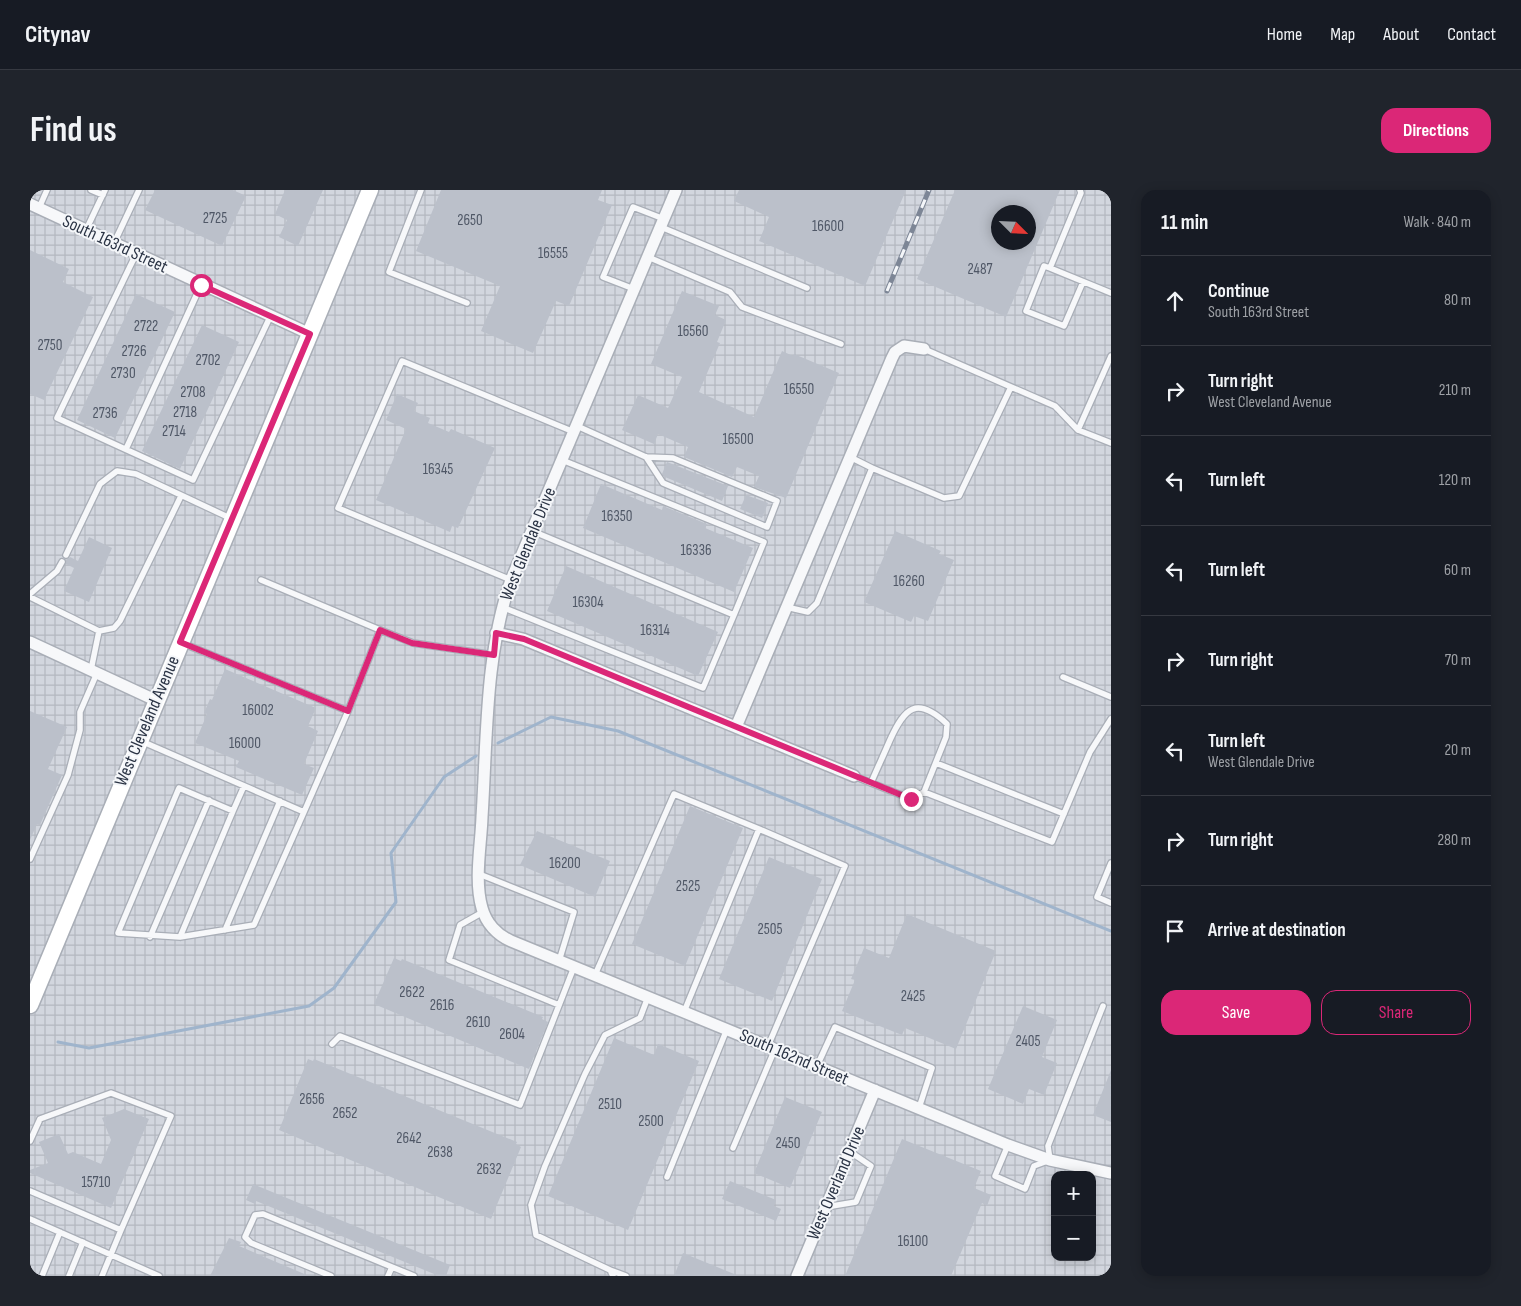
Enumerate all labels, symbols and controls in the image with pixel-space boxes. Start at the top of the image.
text: Citynav [25,20,91,49]
text: Home [1267,24,1302,45]
text: Map [1330,24,1355,45]
text: About [1383,24,1419,45]
text: Contact [1447,24,1496,45]
button: Directions [1381,108,1491,153]
text: Find us [30,109,117,152]
north arrow [991,205,1036,250]
house number: 2725 [203,209,227,228]
street label: South 163rd Street [59,210,171,278]
text: 11 min [1161,210,1208,235]
house number: 2650 [457,211,483,230]
text: Walk · 840 m [1404,213,1471,232]
house number: 16600 [812,217,844,236]
house number: 16555 [538,244,568,263]
house number: 2487 [968,260,992,279]
route start [190,274,213,297]
text: Continue [1208,280,1269,303]
icon: ahead [1161,287,1189,315]
text: 80 m [1444,291,1471,310]
text: South 163rd Street [1208,303,1309,322]
house number: 2722 [134,317,158,336]
house number: 16560 [677,322,709,341]
house number: 2750 [38,336,62,355]
house number: 2726 [122,342,146,361]
house number: 2702 [195,351,221,370]
house number: 2730 [110,364,136,383]
text: Turn right [1208,370,1273,393]
icon: right [1161,377,1189,405]
house number: 16550 [784,380,814,399]
text: 210 m [1439,381,1471,400]
house number: 2708 [180,383,206,402]
text: West Cleveland Avenue [1208,393,1332,412]
house number: 2718 [173,403,197,422]
house number: 2736 [92,404,118,423]
house number: 2714 [162,422,186,441]
house number: 16500 [722,430,754,449]
house number: 16345 [423,460,453,479]
icon: left [1161,467,1189,495]
text: Turn left [1208,469,1265,492]
text: 120 m [1439,471,1471,490]
street label: West Glendale Drive [496,484,560,604]
house number: 16350 [602,507,632,526]
house number: 16336 [681,541,711,560]
icon: left [1161,557,1189,585]
text: Turn left [1208,559,1265,582]
text: 60 m [1444,561,1471,580]
house number: 16260 [893,572,925,591]
house number: 16304 [572,593,604,612]
house number: 16314 [640,621,670,640]
icon: right [1161,647,1189,675]
text: Turn right [1208,649,1273,672]
text: 70 m [1445,651,1471,670]
street label: West Cleveland Avenue [110,653,184,789]
house number: 16002 [242,701,274,720]
text: Turn left [1208,730,1265,753]
house number: 16000 [229,734,261,753]
icon: left [1161,737,1189,765]
text: 20 m [1444,741,1471,760]
text: West Glendale Drive [1208,753,1315,772]
route end [900,788,923,811]
icon: right [1161,827,1189,855]
text: Turn right [1208,829,1273,852]
text: 280 m [1437,831,1471,850]
house number: 16200 [549,854,581,873]
house number: 2525 [676,877,700,896]
icon: arrive [1161,917,1189,945]
text: Arrive at destination [1208,919,1346,942]
house number: 2505 [758,920,782,939]
house number: 2622 [399,983,425,1002]
house number: 2425 [901,987,925,1006]
button: Save [1161,990,1311,1035]
button: Share [1321,990,1471,1035]
house number: 2616 [430,996,454,1015]
house number: 2610 [466,1013,490,1032]
house number: 2604 [499,1025,525,1044]
street label: South 162nd Street [736,1025,852,1090]
house number: 2405 [1015,1032,1041,1051]
house number: 2656 [299,1090,325,1109]
house number: 2510 [598,1095,622,1114]
house number: 2652 [333,1104,357,1123]
house number: 2500 [638,1112,664,1131]
street label: West Overland Drive [803,1123,869,1243]
house number: 2642 [396,1129,422,1148]
house number: 2450 [775,1134,801,1153]
house number: 2638 [427,1143,453,1162]
house number: 2632 [476,1160,502,1179]
map controls [1051,1171,1096,1261]
button: + [1051,1171,1096,1216]
house number: 15710 [81,1173,111,1192]
button: − [1051,1216,1096,1261]
house number: 16100 [898,1232,928,1251]

